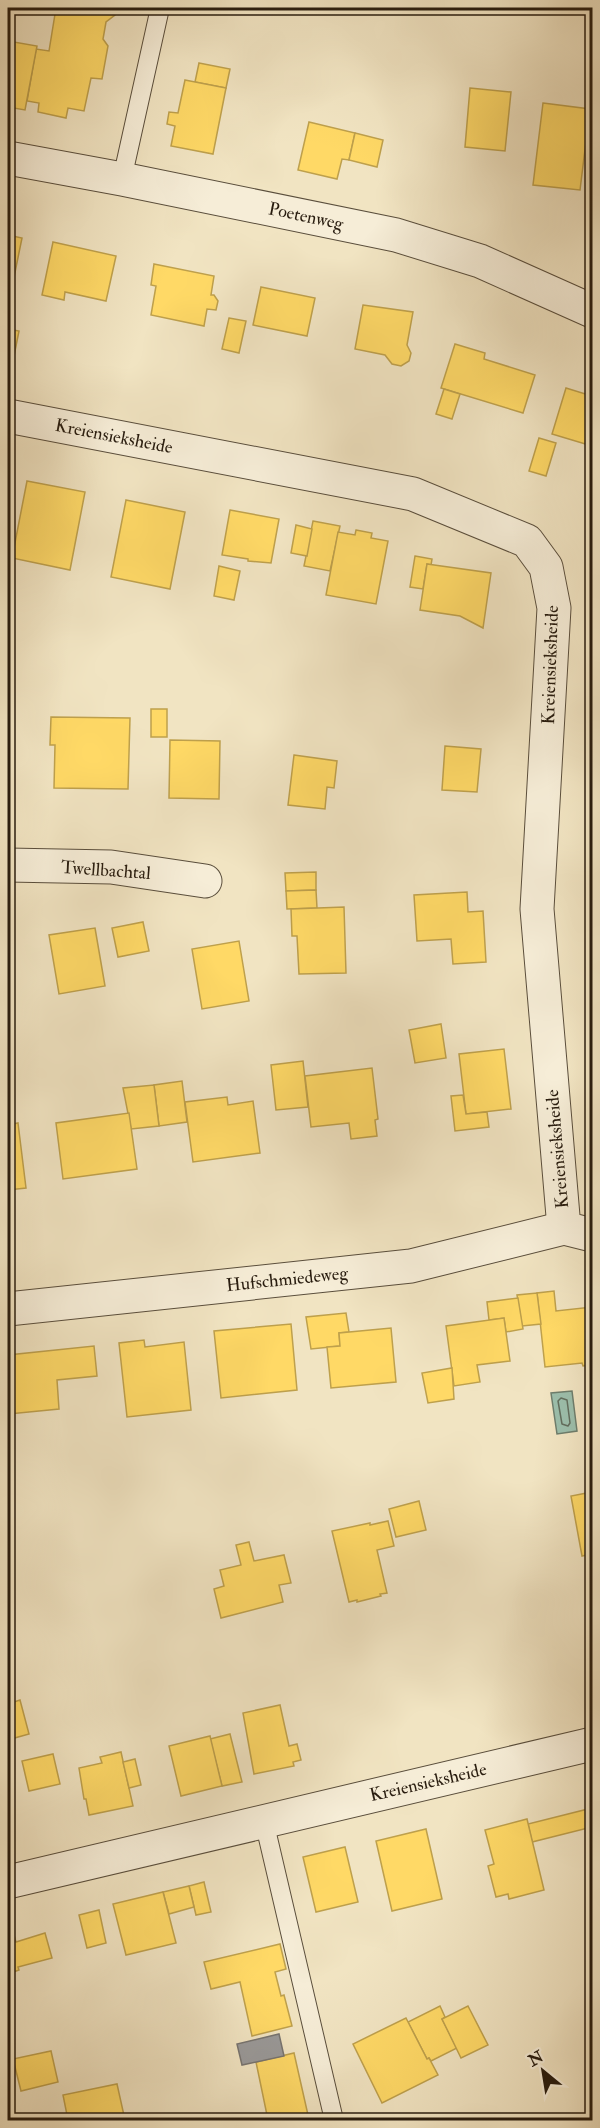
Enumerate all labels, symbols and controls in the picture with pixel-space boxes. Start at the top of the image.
street label: Poetenweg [266,197,347,236]
street label: Kreiensieksheide [53,414,175,459]
street label: Kreiensieksheide [537,605,564,725]
street label: Twellbachtal [60,856,152,885]
street label: Kreiensieksheide [541,1088,574,1209]
street label: Hufschmiedeweg [225,1262,350,1297]
street label: Kreiensieksheide [367,1758,489,1807]
north arrow [513,2041,573,2101]
text: N [524,2046,548,2072]

